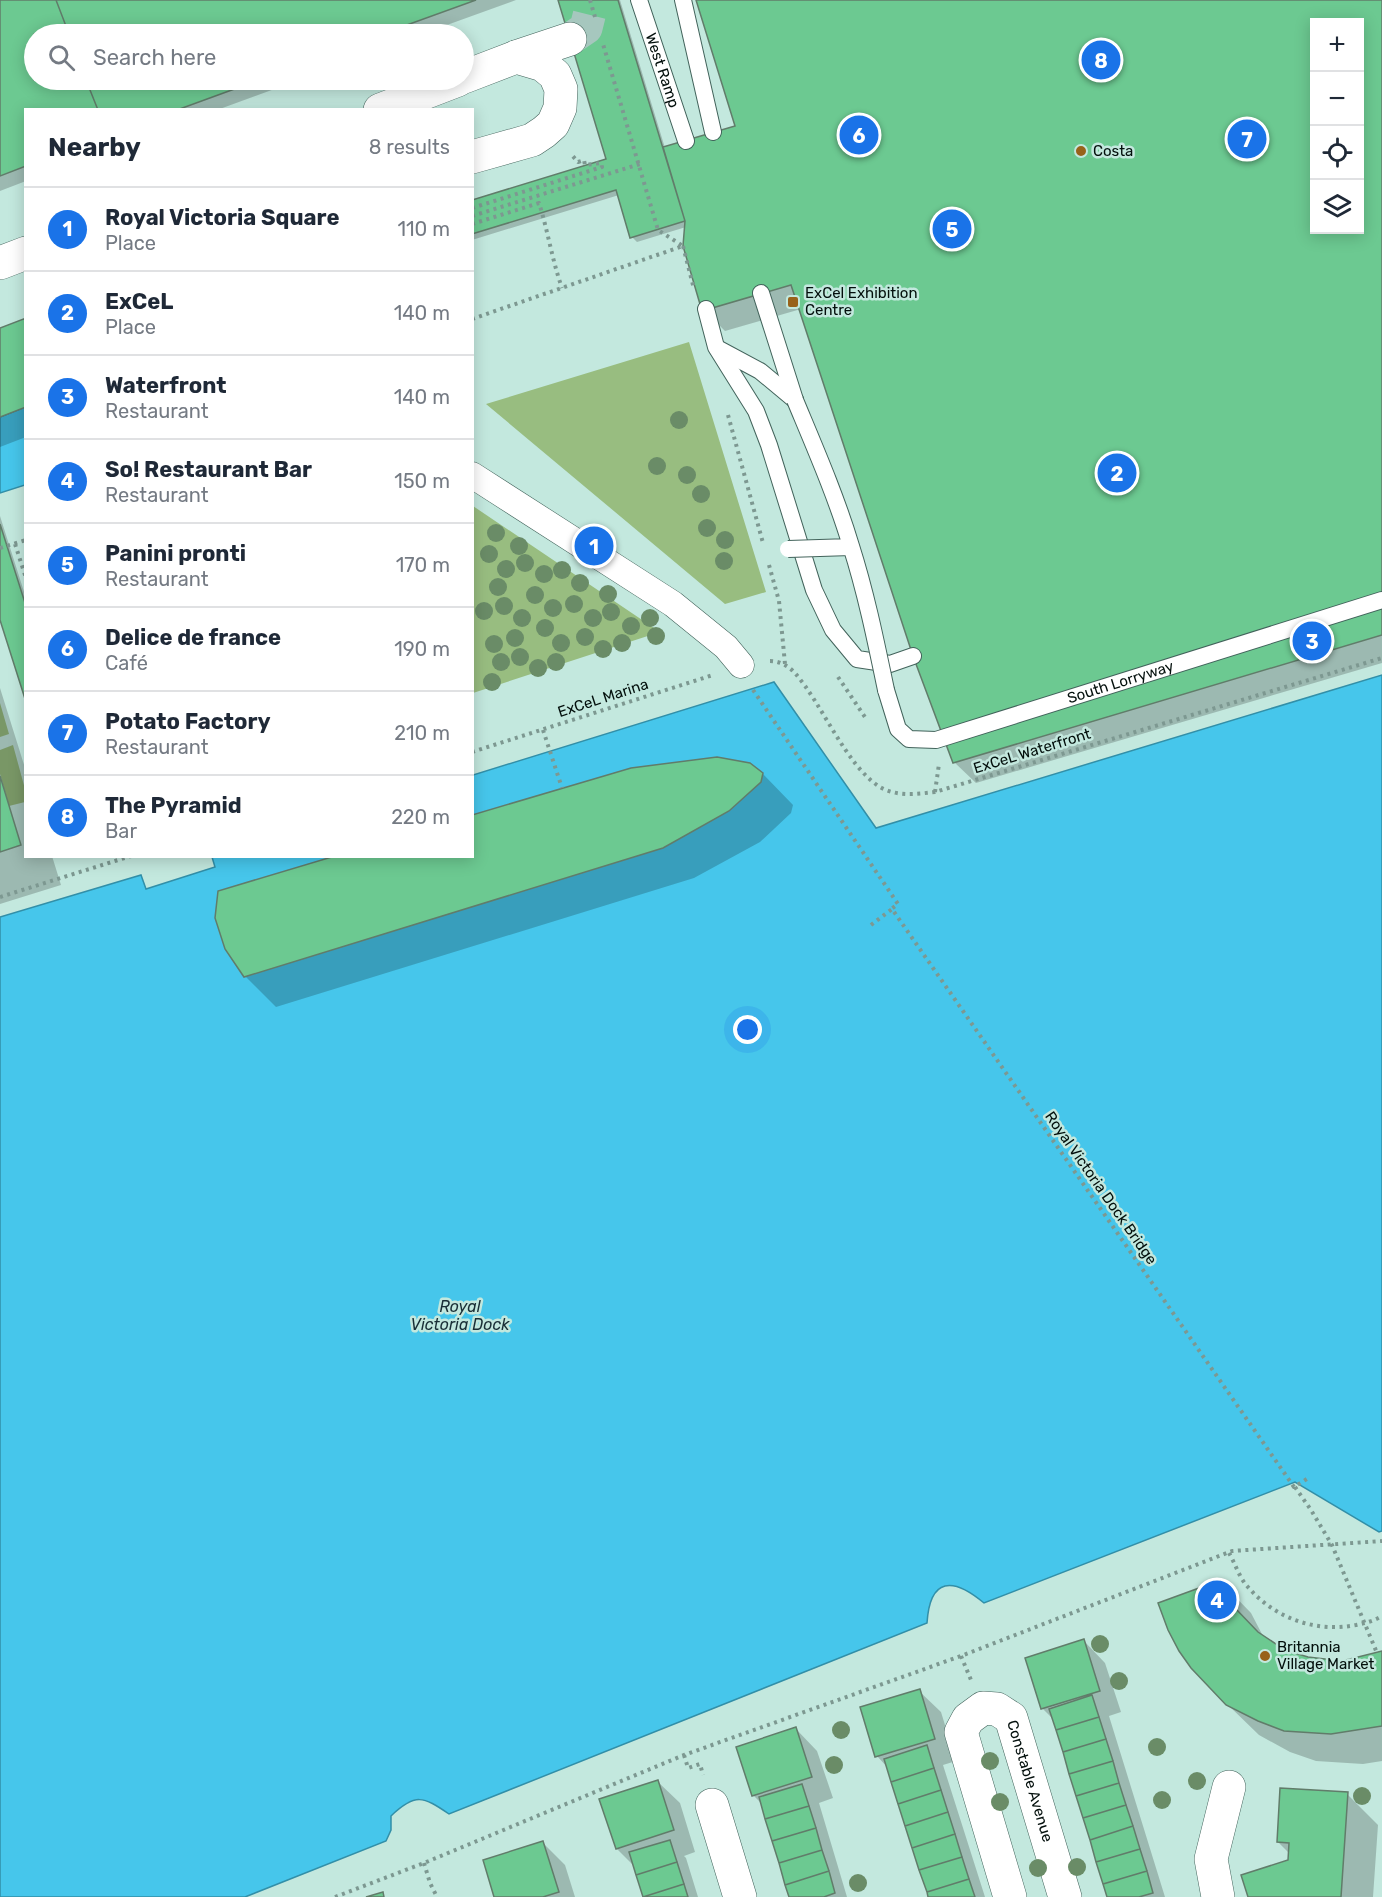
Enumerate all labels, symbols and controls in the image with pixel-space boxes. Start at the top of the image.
map controls [1310,18,1364,234]
button: + [1310,18,1364,72]
search box [24,24,474,90]
street label: West Ramp [642,30,683,110]
pin: 8 [1082,38,1120,82]
icon: search [45,41,78,74]
text: Search here [93,44,216,71]
button: − [1310,72,1364,126]
pin: 6 [840,112,878,158]
pin: 7 [1228,116,1266,162]
button: locate [1310,126,1364,180]
text: Nearby [48,132,141,163]
text: 8 results [369,135,450,159]
place label: Costa [1093,142,1133,160]
marker: Costa [1074,144,1088,158]
button: layers [1310,180,1364,234]
text: Royal Victoria Square [105,204,340,231]
pin: 5 [932,206,972,252]
text: 1 [63,217,72,241]
text: 110 m [398,217,450,241]
text: Place [105,231,156,255]
place label: ExCel Exhibition Centre [805,284,918,319]
text: ExCeL [105,288,174,315]
marker: ExCel Exhibition Centre [786,295,800,309]
text: 2 [61,301,74,325]
text: 140 m [394,301,450,325]
text: Place [105,315,156,339]
text: Waterfront [105,372,226,399]
text: 3 [61,385,74,409]
text: 140 m [394,385,450,409]
text: Restaurant [105,399,209,423]
pin: 2 [1098,450,1136,496]
text: So! Restaurant Bar [105,456,312,483]
text: 4 [61,469,74,493]
text: 150 m [394,469,450,493]
text: Restaurant [105,483,209,507]
pin: 1 [574,524,614,568]
text: Panini pronti [105,540,246,567]
text: 5 [61,553,74,577]
text: 170 m [396,553,450,577]
text: Restaurant [105,567,209,591]
pin: 3 [1292,618,1332,664]
text: Delice de france [105,624,281,651]
text: 6 [61,637,74,661]
text: 190 m [394,637,450,661]
text: Café [105,651,148,675]
street label: South Lorryway [1065,657,1176,707]
street label: ExCeL Marina [555,675,651,721]
text: Potato Factory [105,708,271,735]
text: 7 [62,721,73,745]
text: 210 m [394,721,450,745]
street label: ExCeL Waterfront [971,725,1093,777]
text: Restaurant [105,735,209,759]
text: The Pyramid [105,792,242,819]
text: 8 [61,805,74,829]
text: 220 m [391,805,450,829]
text: Bar [105,819,137,843]
your location [733,1015,762,1044]
street label: Royal Victoria Dock Bridge [1041,1108,1161,1268]
water label: Royal Victoria Dock [410,1297,510,1334]
pin: 4 [1198,1578,1236,1622]
place label: Britannia Village Market [1277,1638,1375,1673]
marker: Britannia Village Market [1258,1649,1272,1663]
street label: Constable Avenue [1003,1718,1057,1844]

